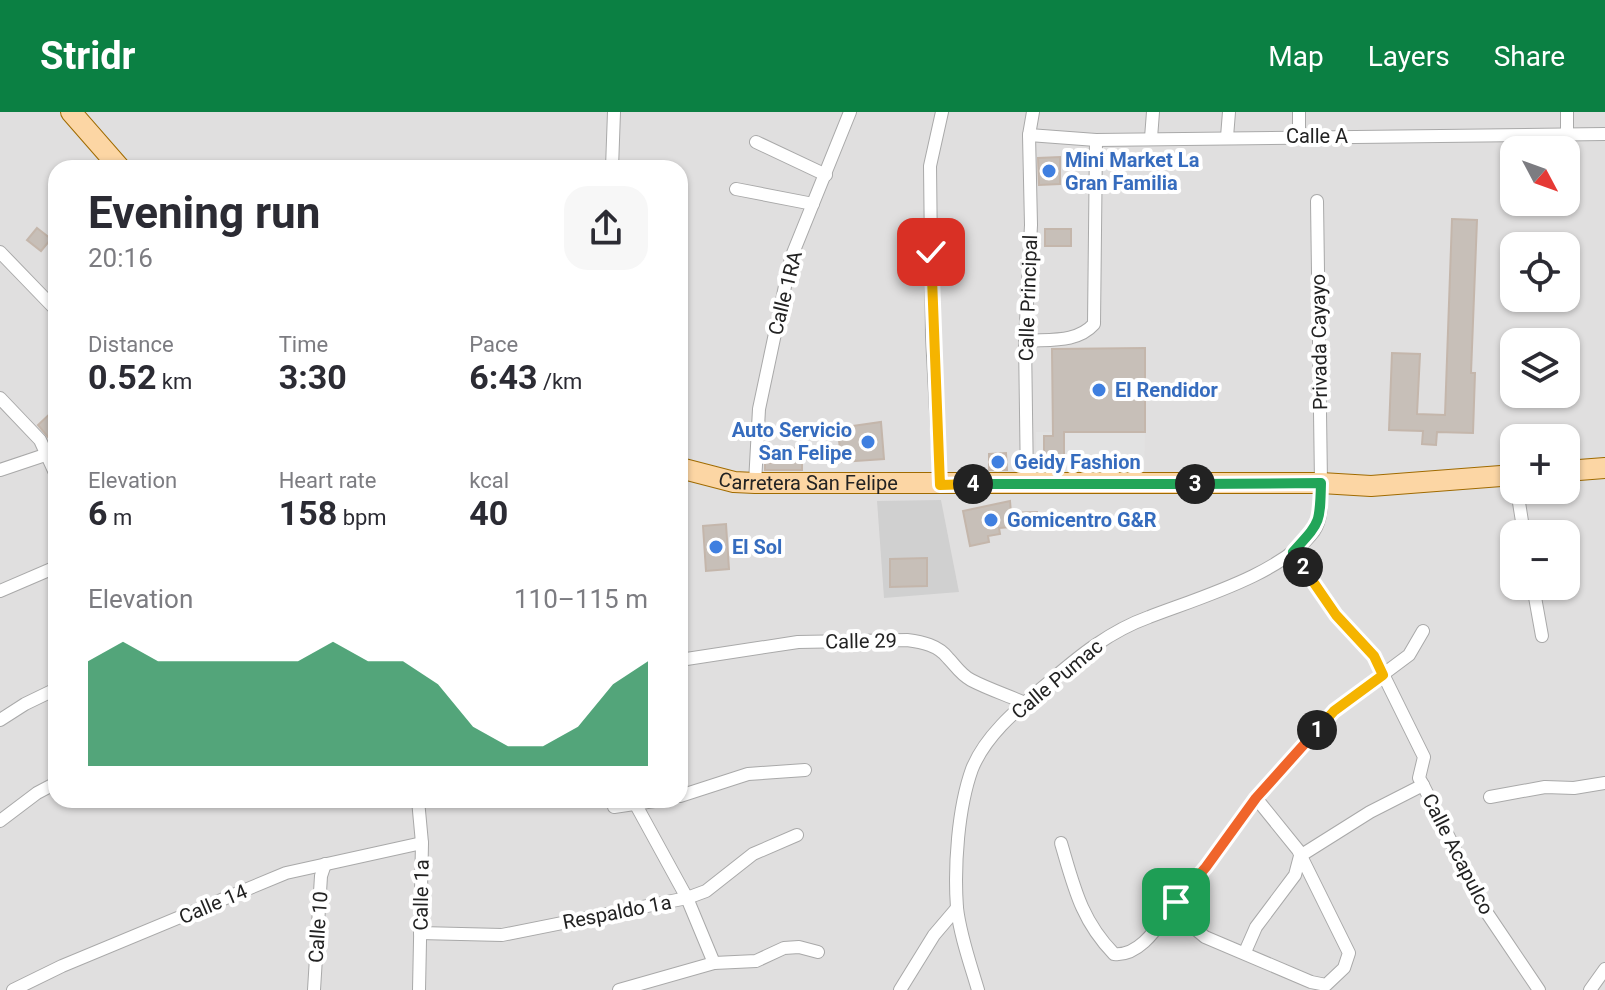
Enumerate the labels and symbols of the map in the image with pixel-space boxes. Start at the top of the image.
street label: Calle A [1286,124,1348,148]
north arrow [1500,136,1580,216]
place label: Mini Market La Gran Familia [1065,148,1200,195]
marker: Mini Market La Gran Familia [1040,162,1058,180]
pin [897,218,965,286]
street label: Calle Principal [1014,234,1042,362]
street label: Calle 1RA [763,248,807,338]
street label: Privada Cayayo [1306,274,1332,410]
place label: El Rendidor [1115,378,1218,402]
marker: El Rendidor [1090,381,1108,399]
place label: Auto Servicio San Felipe [732,418,852,465]
marker: Auto Servicio San Felipe [859,433,877,451]
place label: Geidy Fashion [1014,450,1141,474]
marker: Geidy Fashion [989,453,1007,471]
pin: 4 [953,464,993,504]
pin: 3 [1175,464,1215,504]
street label: Carretera San Felipe [716,467,898,495]
place label: Gomicentro G&R [1007,508,1157,532]
marker: Gomicentro G&R [982,511,1000,529]
place label: El Sol [732,535,782,559]
marker: El Sol [707,538,725,556]
pin: 2 [1283,547,1323,587]
street label: Calle 29 [825,628,897,654]
street label: Calle Pumac [1006,634,1108,724]
pin: 1 [1297,710,1337,750]
street label: Calle Acapulco [1417,789,1499,919]
street label: Calle 1a [408,859,434,931]
pin [1142,868,1210,936]
street label: Calle 14 [175,879,251,929]
street label: Calle 10 [304,890,332,964]
street label: Respaldo 1a [561,890,673,934]

